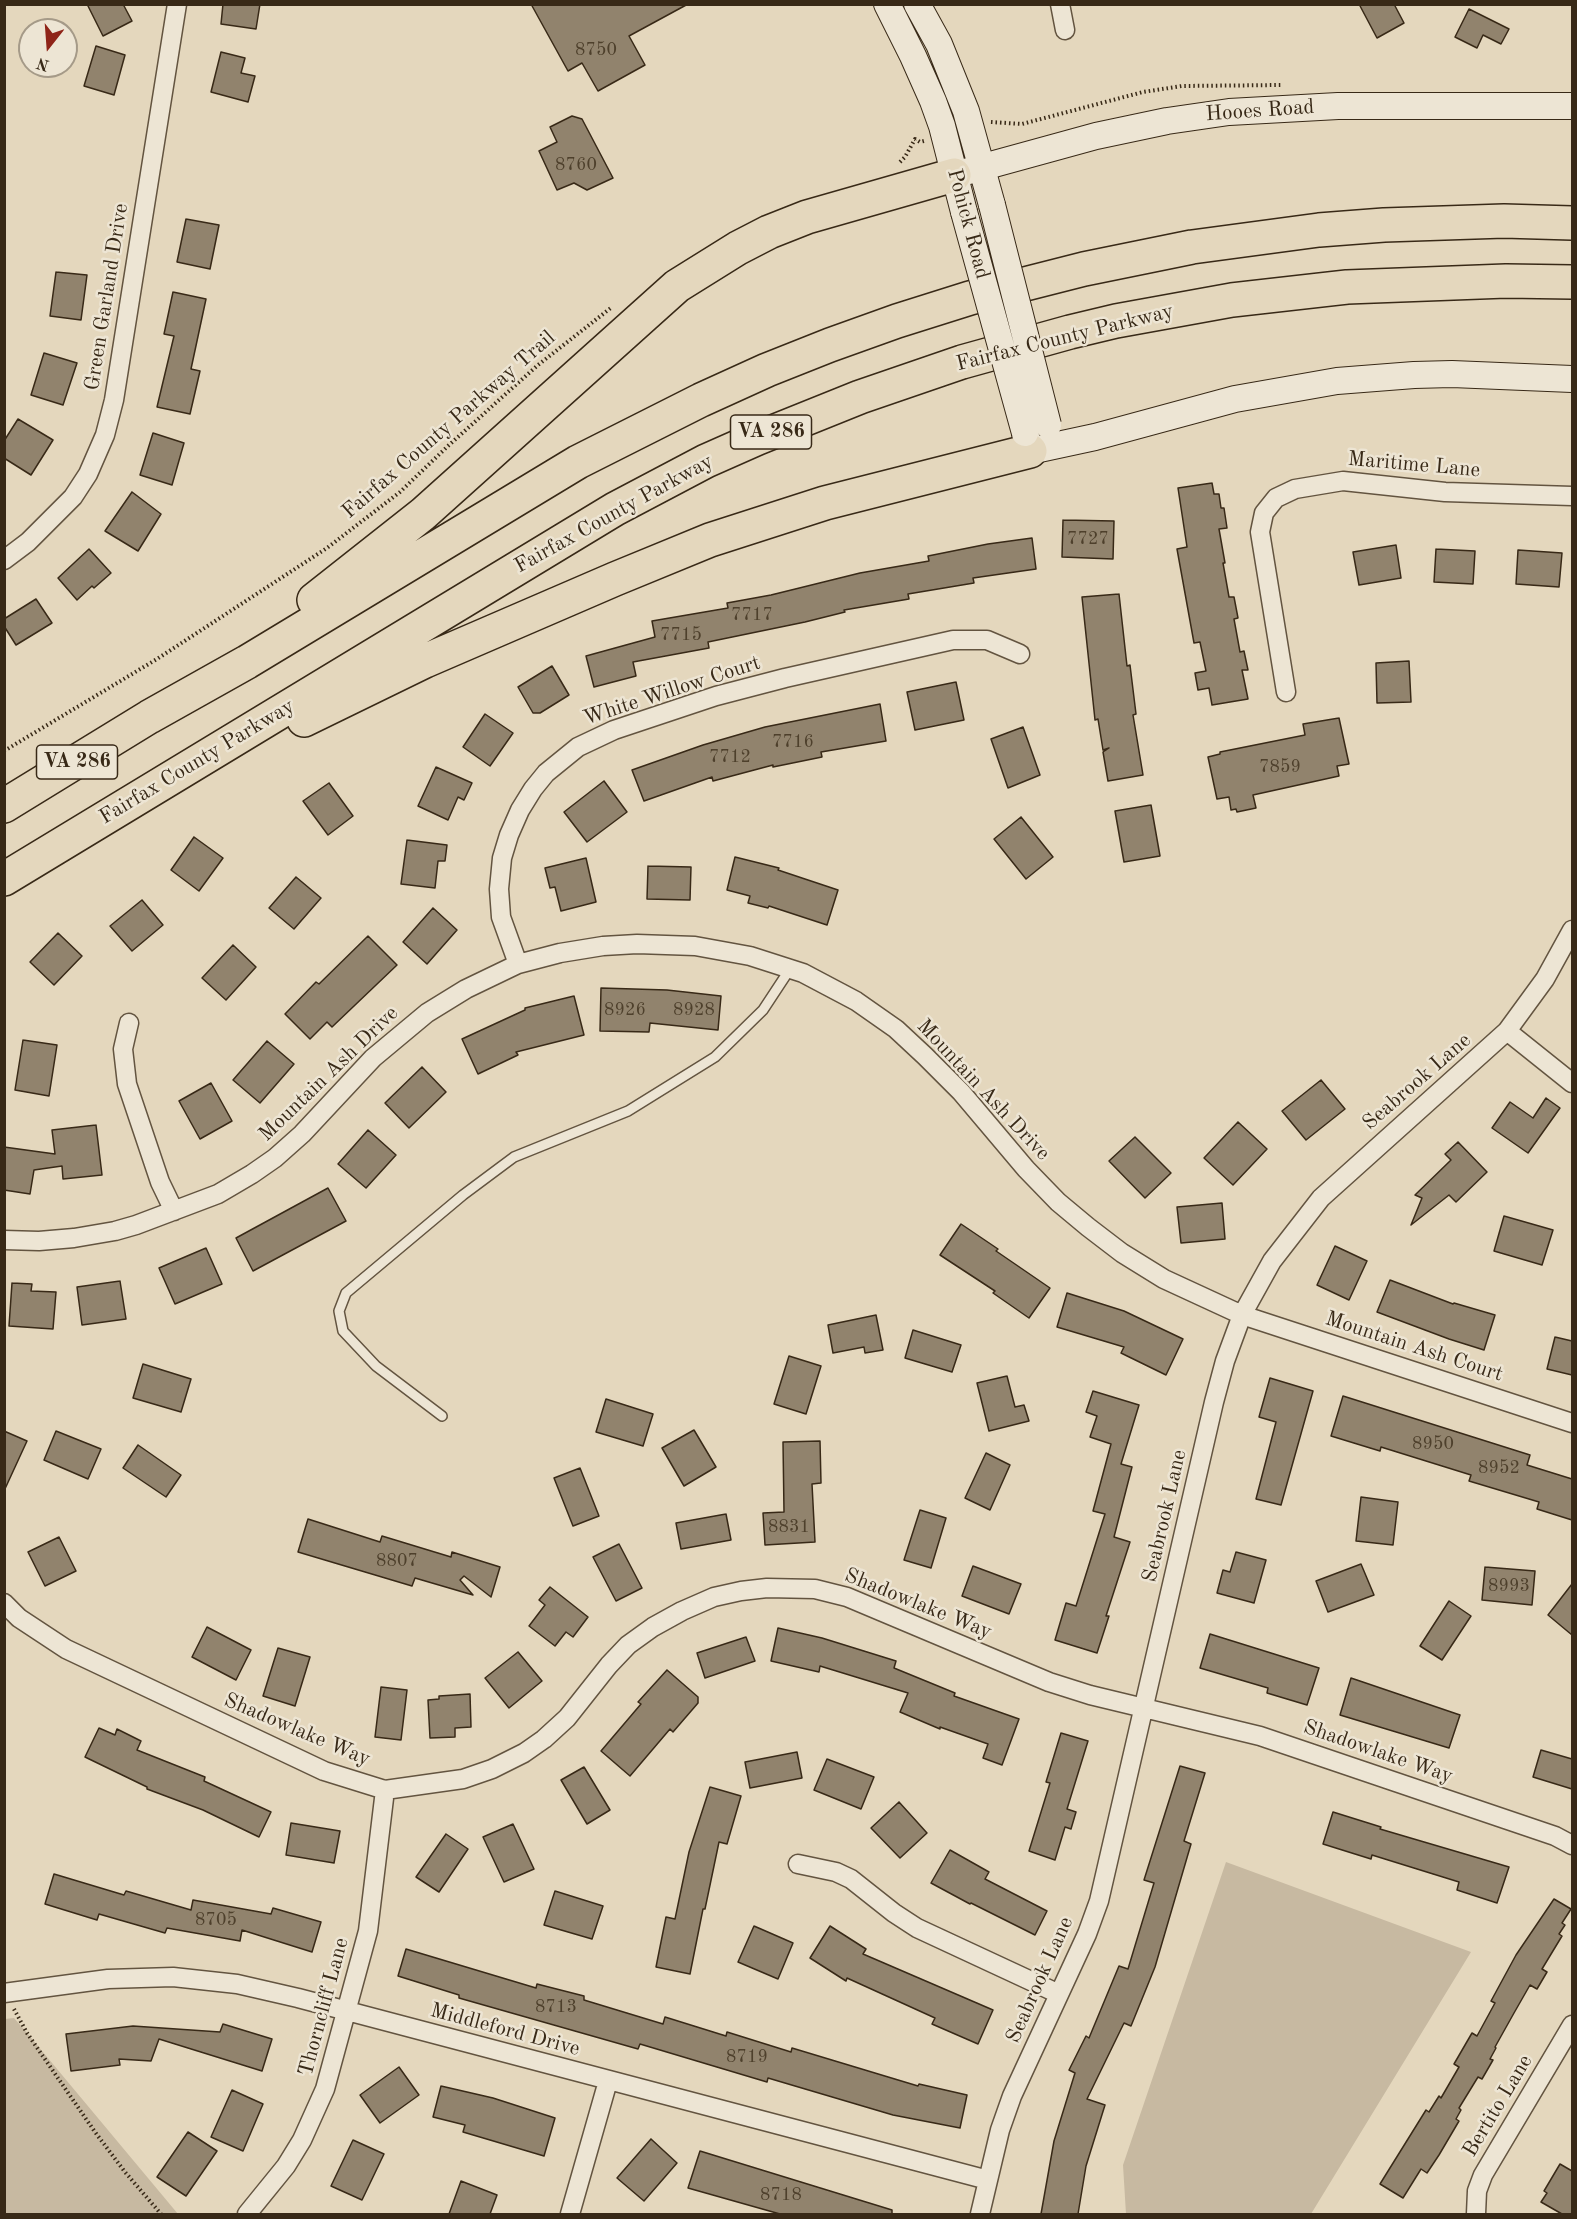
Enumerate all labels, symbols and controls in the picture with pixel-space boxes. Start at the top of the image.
north arrow [18,18,78,78]
house number: 8750 [575,39,617,61]
text: N [35,54,52,73]
street label: Hooes Road [1205,95,1315,127]
house number: 8760 [555,154,597,176]
street label: Pohick Road [941,166,995,282]
street label: Green Garland Drive [80,202,134,392]
street label: Fairfax County Parkway [954,299,1176,377]
street label: Fairfax County Parkway Trail [337,326,561,524]
road number: VA 286 [730,415,812,449]
street label: Maritime Lane [1347,447,1481,483]
street label: Fairfax County Parkway [510,449,718,579]
house number: 7727 [1067,528,1109,550]
house number: 7717 [731,604,773,626]
house number: 7715 [660,624,702,646]
street label: White Willow Court [580,650,764,732]
street label: Fairfax County Parkway [95,694,299,830]
house number: 7716 [772,731,814,753]
road number: VA 286 [36,745,118,779]
house number: 7712 [709,746,751,768]
house number: 7859 [1259,756,1301,778]
house number: 8926 [604,999,646,1021]
house number: 8928 [673,999,715,1021]
street label: Mountain Ash Drive [254,1001,404,1147]
street label: Mountain Ash Drive [911,1014,1055,1166]
street label: Seabrook Lane [1358,1028,1476,1136]
street label: Mountain Ash Court [1322,1306,1506,1388]
house number: 8950 [1412,1433,1454,1455]
street label: Seabrook Lane [1137,1447,1193,1585]
house number: 8952 [1478,1457,1520,1479]
house number: 8831 [768,1516,810,1538]
house number: 8807 [376,1550,418,1572]
street label: Shadowlake Way [841,1563,995,1645]
house number: 8993 [1488,1575,1530,1597]
street label: Shadowlake Way [220,1688,374,1772]
street label: Shadowlake Way [1300,1715,1456,1789]
house number: 8705 [195,1909,237,1931]
street label: Seabrook Lane [1001,1913,1079,2047]
street label: Thorncliff Lane [293,1935,355,2079]
house number: 8713 [535,1996,577,2018]
street label: Middleford Drive [427,1998,583,2062]
house number: 8719 [726,2046,768,2068]
street label: Bertito Lane [1458,2050,1538,2162]
house number: 8718 [760,2184,802,2206]

